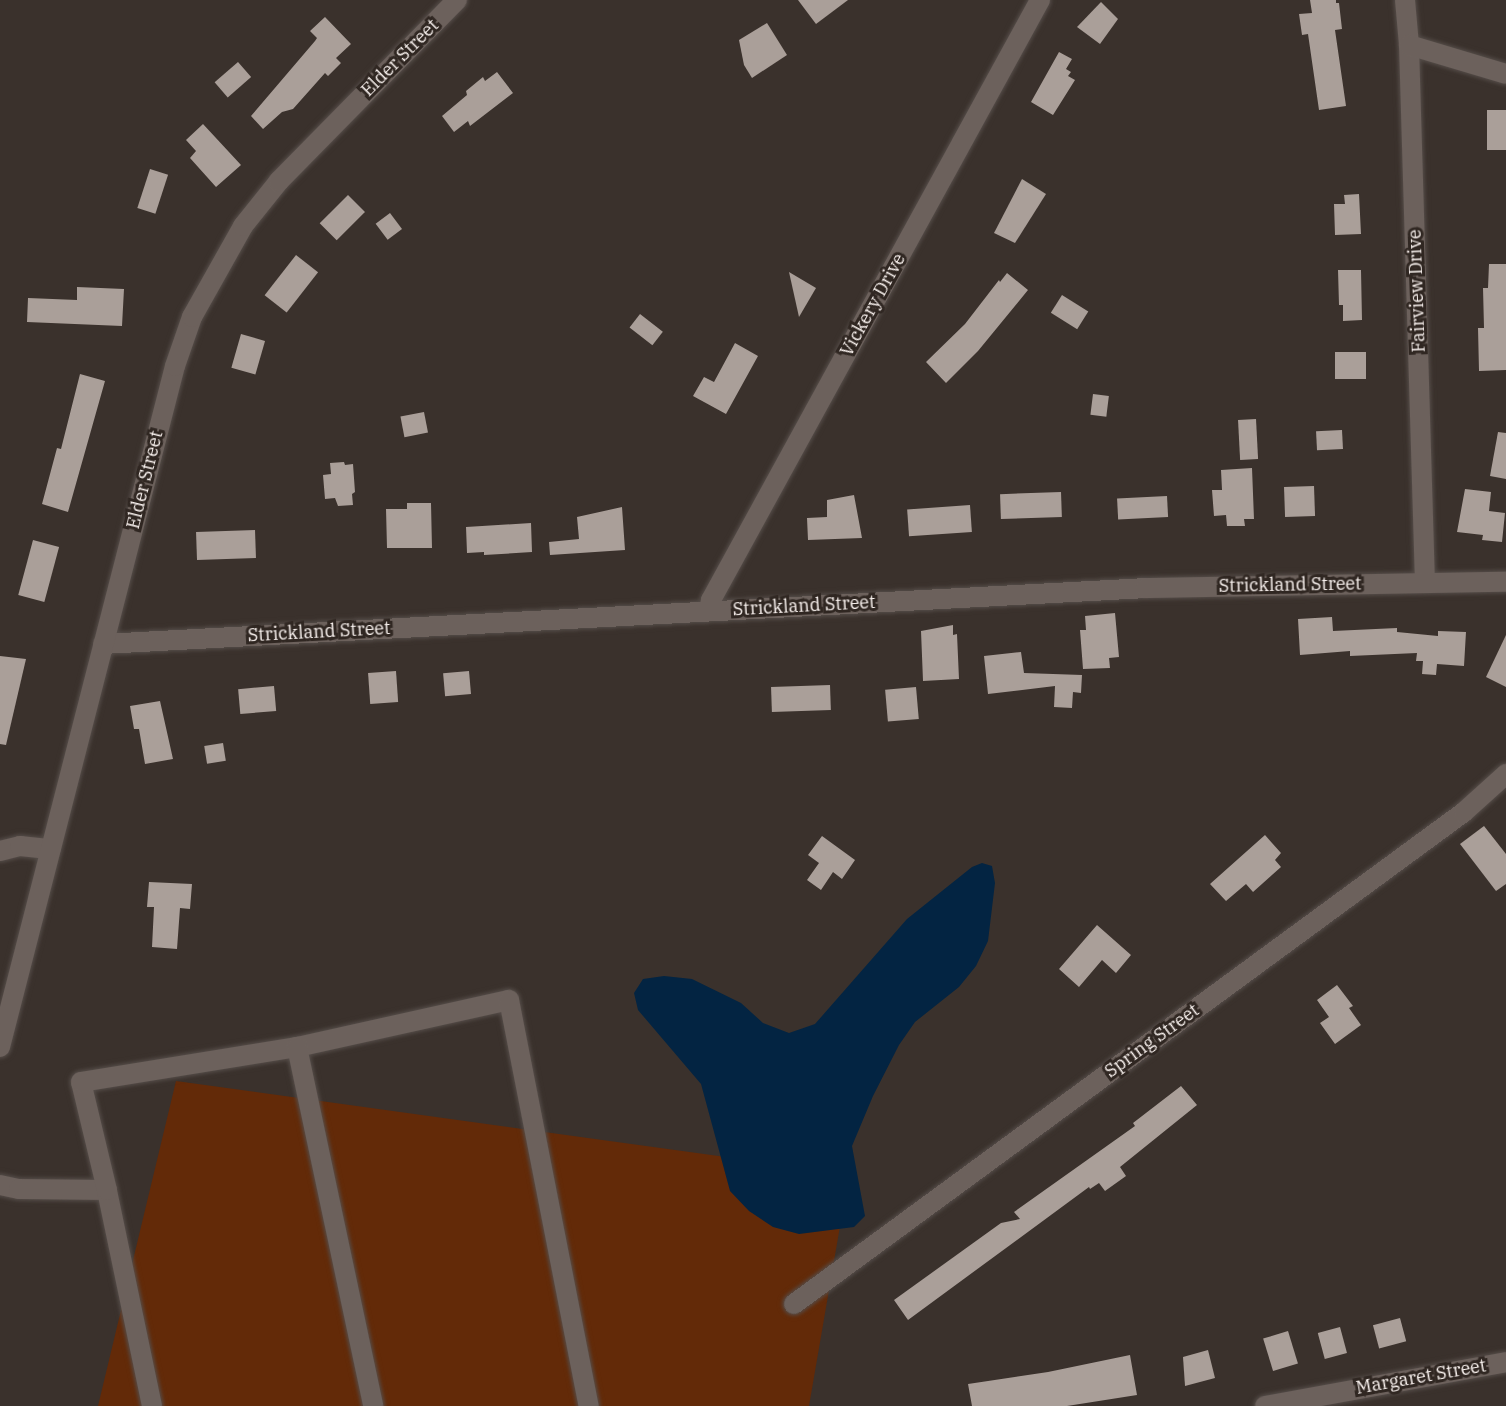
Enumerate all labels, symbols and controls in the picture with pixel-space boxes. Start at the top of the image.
street label: Elder Street [357,15,443,101]
street label: Fairview Drive [1404,229,1430,353]
street label: Vickery Drive [836,250,910,360]
street label: Elder Street [122,429,168,531]
street label: Strickland Street [1218,573,1362,597]
street label: Strickland Street [732,591,876,621]
street label: Strickland Street [247,617,391,647]
street label: Spring Street [1101,1000,1203,1082]
street label: Margaret Street [1354,1355,1488,1399]

